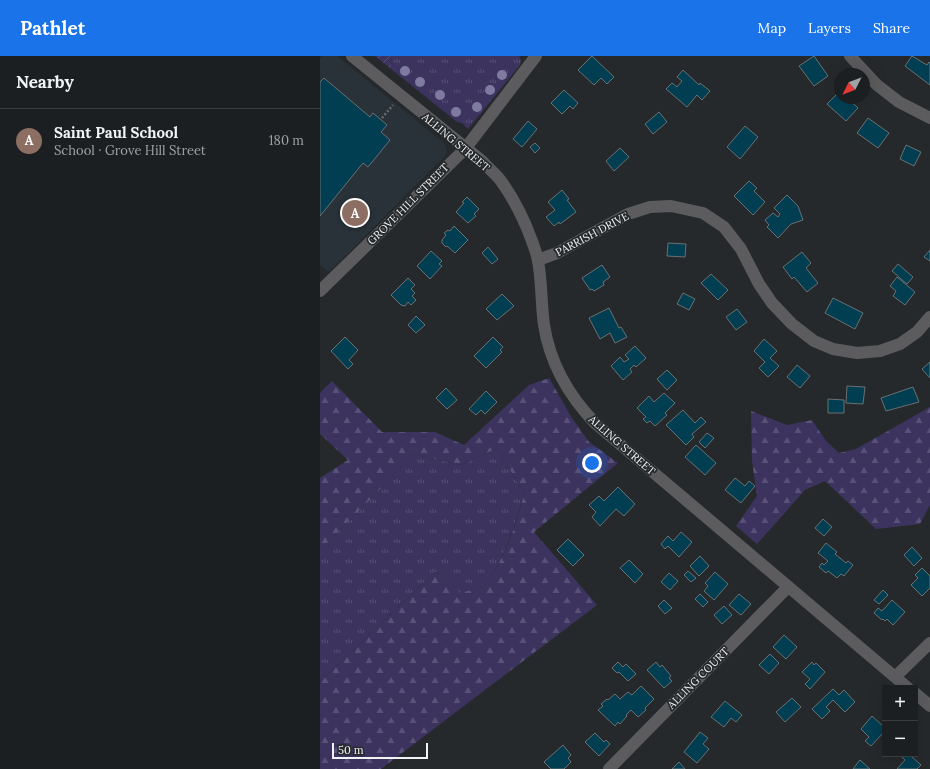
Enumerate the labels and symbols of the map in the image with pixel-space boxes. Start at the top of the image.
north arrow [834,68,870,104]
street label: ALLING STREET [419,109,493,174]
street label: GROVE HILL STREET [364,160,452,248]
pin: A [342,198,368,228]
street label: PARRISH DRIVE [553,209,631,259]
street label: ALLING STREET [585,412,658,478]
your location [582,453,602,473]
street label: ALLING COURT [664,644,732,712]
scale bar [332,741,428,760]

